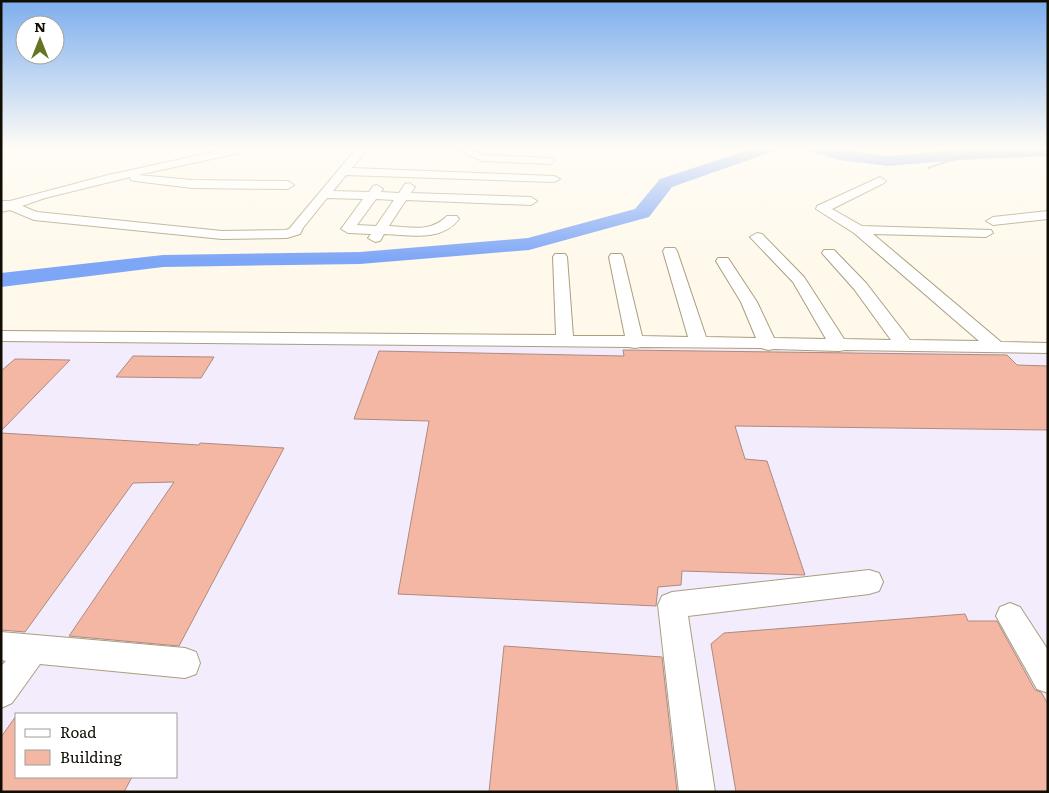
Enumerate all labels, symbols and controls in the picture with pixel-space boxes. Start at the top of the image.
north arrow [15,15,65,65]
text: N [34,16,46,36]
legend [15,713,178,778]
text: Road [60,720,96,743]
text: Building [60,745,122,768]

